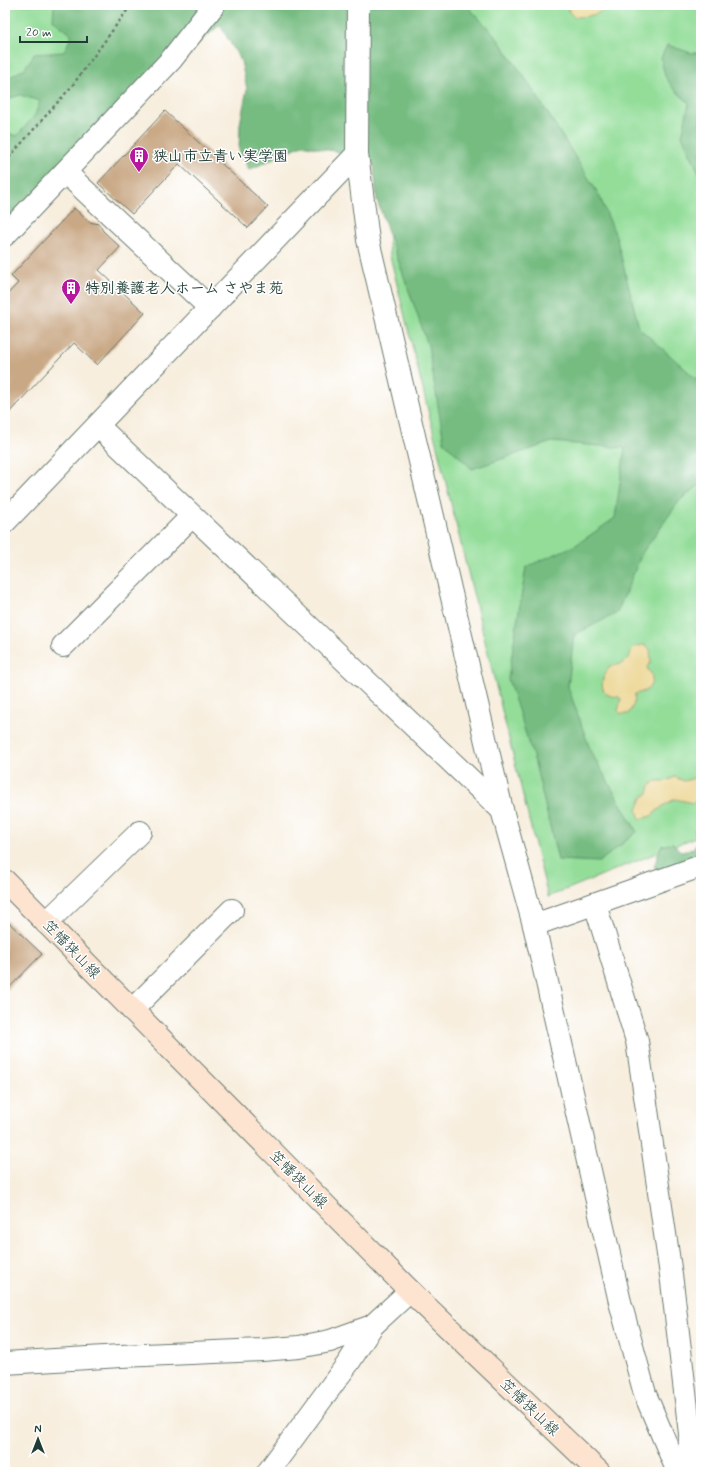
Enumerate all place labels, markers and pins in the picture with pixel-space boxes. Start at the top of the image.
building icon: 狭山市立青い実学園 [128,145,150,173]
place label: 狭山市立青い実学園 [153,147,288,167]
building icon: 特別養護老人ホーム さやま苑 [60,277,82,305]
place label: 特別養護老人ホーム さやま苑 [85,279,283,299]

